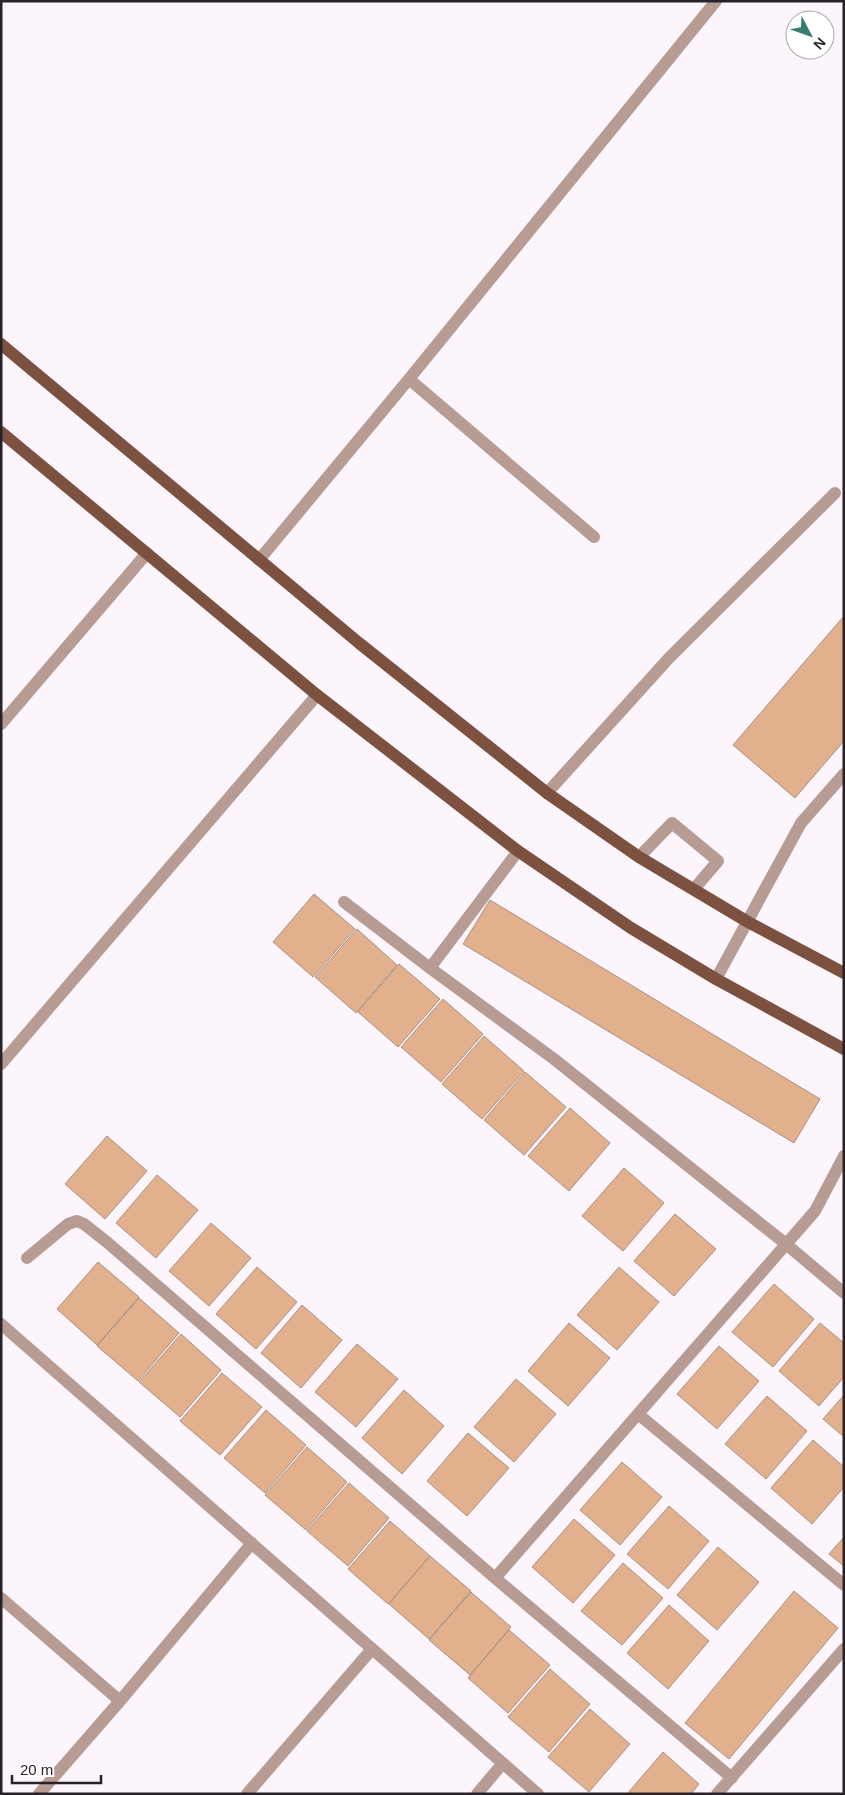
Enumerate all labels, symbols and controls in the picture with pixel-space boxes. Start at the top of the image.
north arrow [785,10,835,60]
text: N [810,34,829,53]
scale bar [12,1752,101,1784]
text: 20 m [20,1761,53,1778]

